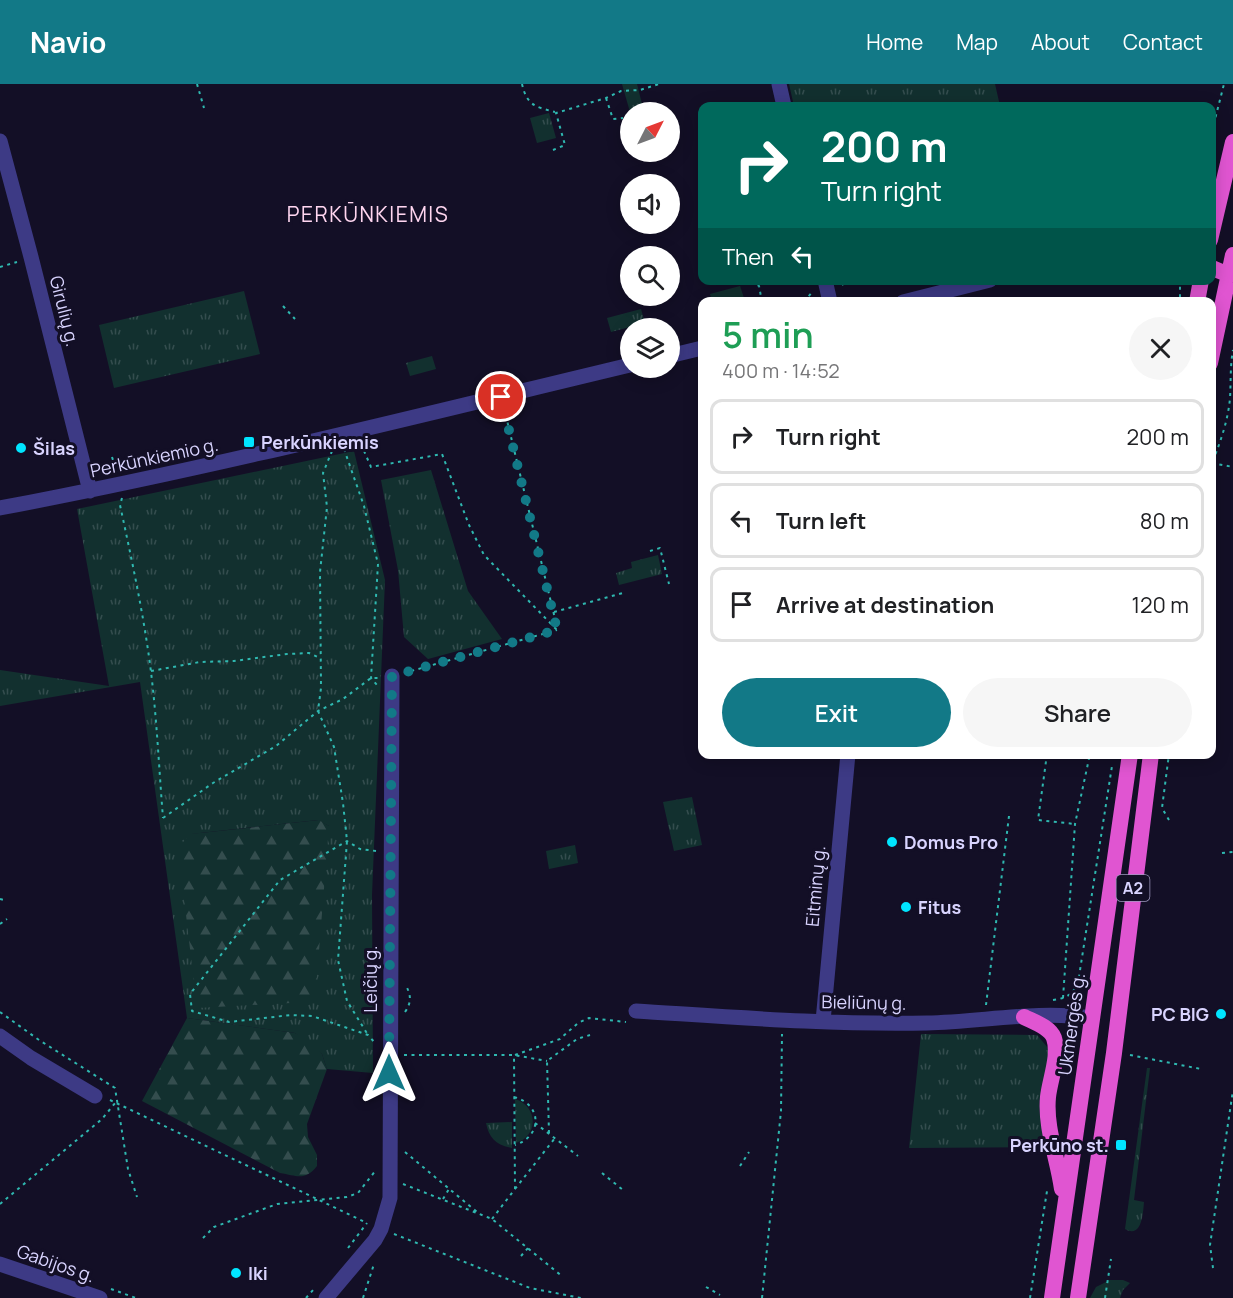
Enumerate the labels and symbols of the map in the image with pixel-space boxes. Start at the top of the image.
north arrow [620,102,680,162]
district label: PERKŪNKIEMIS [287,200,449,228]
street label: Girulių g. [45,273,85,349]
pin [475,371,526,422]
place label: Perkūnkiemis [261,430,379,454]
street label: Perkūnkiemio g. [88,432,220,482]
marker: Perkūnkiemis [242,435,256,449]
place label: Šilas [33,436,75,460]
marker: Šilas [14,441,28,455]
place label: Domus Pro [904,830,998,854]
marker: Domus Pro [885,835,899,849]
street label: Eitminų g. [800,844,830,928]
road number: A2 [1116,875,1150,901]
place label: Fitus [918,895,962,919]
marker: Fitus [899,900,913,914]
street label: Leičių g. [358,945,382,1013]
street label: Ukmergės g. [1052,971,1090,1077]
street label: Bieliūnų g. [821,989,907,1015]
place label: PC BIG [1151,1002,1209,1026]
marker: PC BIG [1214,1007,1228,1021]
position arrow [357,1041,421,1105]
place label: Perkūno st. [1010,1133,1109,1157]
marker: Perkūno st. [1114,1138,1128,1152]
street label: Gabijos g. [14,1238,98,1288]
place label: Iki [248,1261,268,1285]
marker: Iki [229,1266,243,1280]

